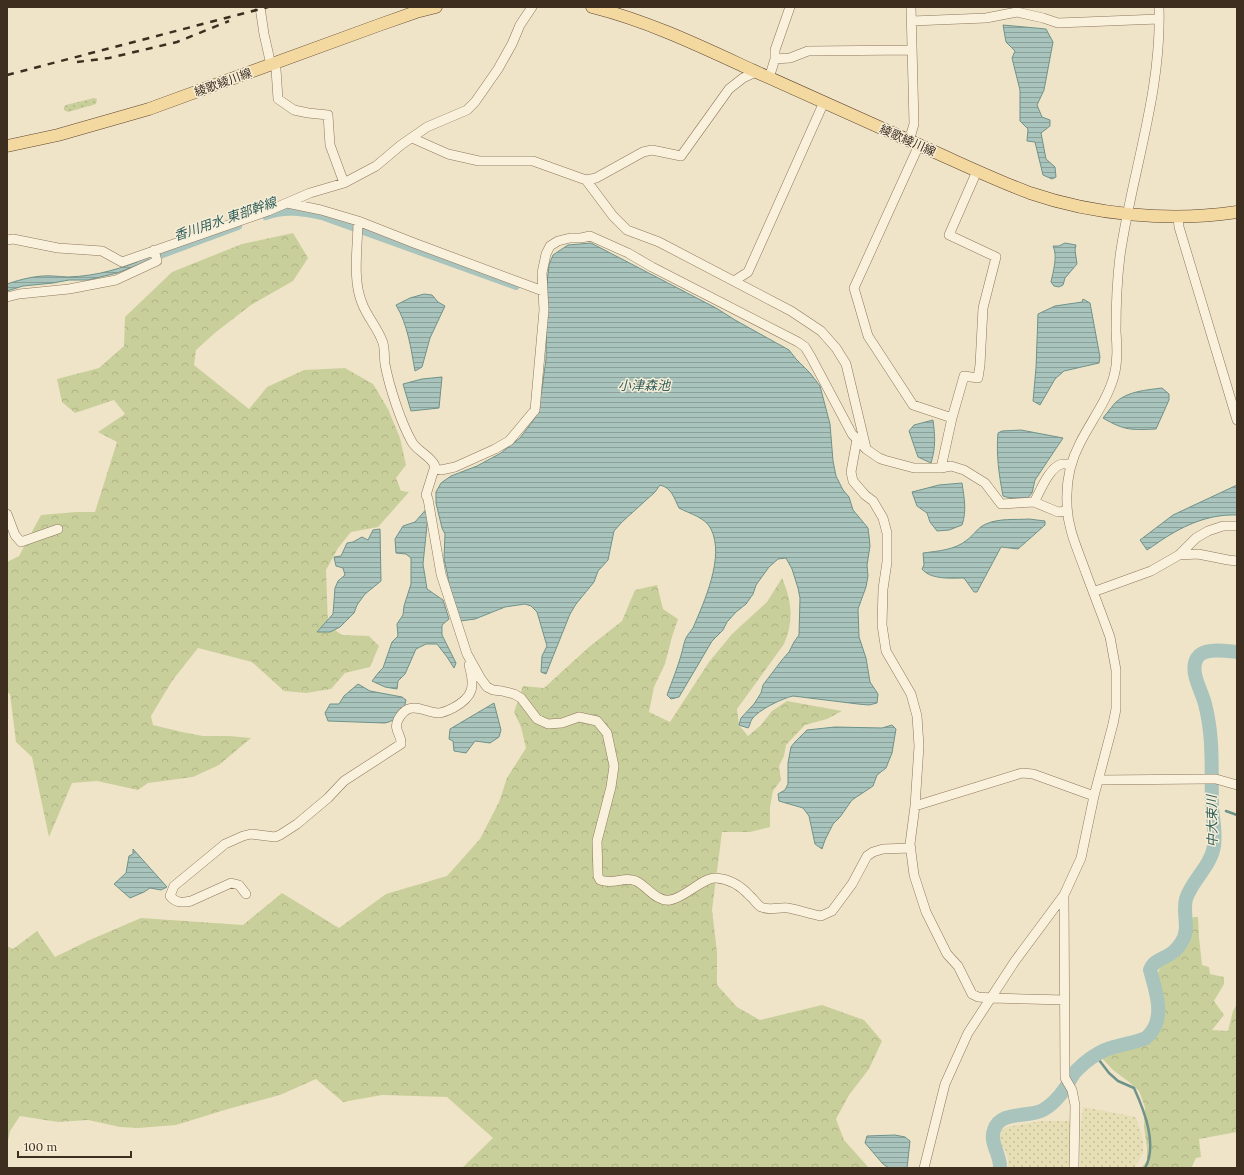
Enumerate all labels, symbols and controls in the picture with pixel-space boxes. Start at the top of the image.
street label: 綾歌綾川線 [192,65,254,99]
street label: 綾歌綾川線 [878,121,938,159]
water label: 香川用水 東部幹線 [171,193,280,245]
water label: 小津森池 [618,377,672,394]
water label: 中大束川 [1203,793,1221,847]
scale bar [18,1133,131,1159]
text: 100 m [24,1139,57,1154]

